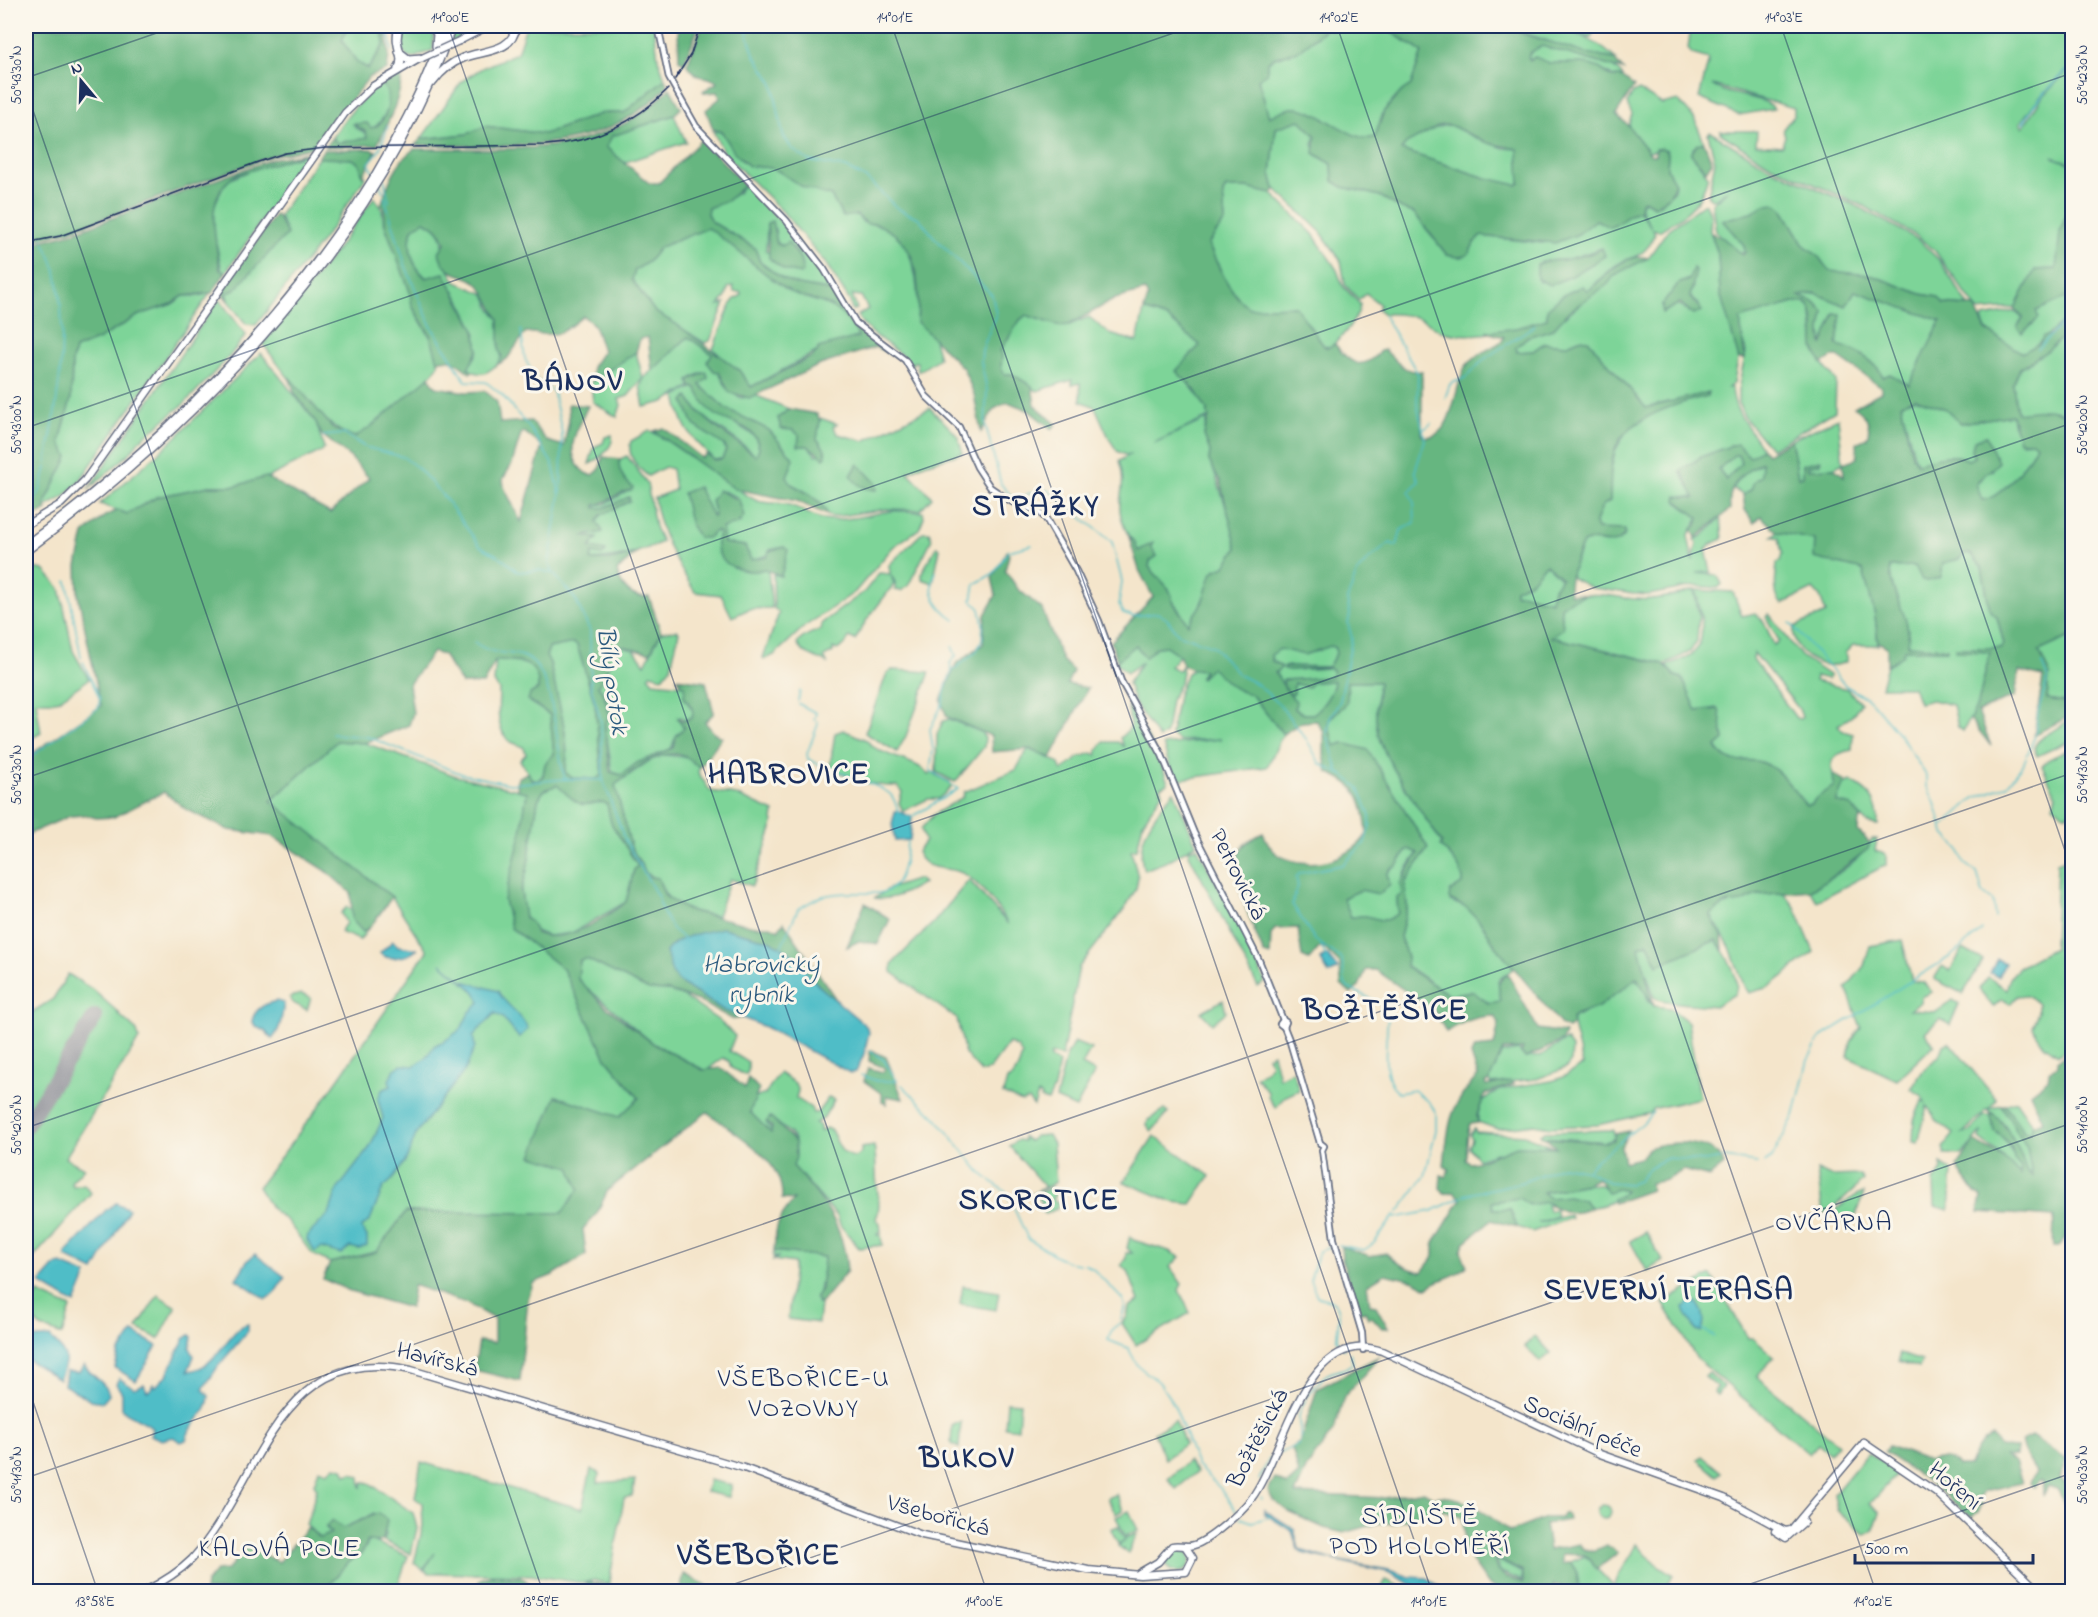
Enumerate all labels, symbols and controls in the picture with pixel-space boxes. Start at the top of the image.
text: 14°00'E [431,7,469,29]
text: 14°01'E [877,7,913,29]
text: 14°02'E [1319,7,1359,29]
text: 14°03'E [1765,7,1803,29]
text: 50°43'30"N [6,45,28,105]
text: 50°42'30"N [2072,45,2094,105]
north arrow [51,51,111,111]
text: N [68,56,86,82]
district label: BÁNOV [521,360,623,405]
text: 50°43'00"N [6,395,28,455]
text: 50°42'00"N [2072,395,2094,455]
district label: STRÁŽKY [972,485,1100,530]
water label: Bílý potok [585,625,638,739]
text: 50°42'30"N [6,745,28,805]
text: 50°41'30"N [2072,746,2094,804]
district label: HABROVICE [708,754,870,798]
street label: Petrovická [1199,823,1275,927]
water label: Habrovický rybník [703,947,820,1015]
district label: BOŽTĚŠICE [1300,990,1468,1034]
text: 50°42'00"N [6,1095,28,1155]
text: 50°41'00"N [2072,1096,2094,1154]
district label: SKOROTICE [959,1180,1119,1224]
district label: OVČÁRNA [1775,1205,1893,1243]
district label: SEVERNÍ TERASA [1544,1270,1794,1314]
street label: Havířská [393,1334,481,1388]
district label: VŠEBOŘICE-U VOZOVNY [717,1361,890,1429]
street label: Božtěšická [1219,1383,1299,1496]
street label: Sociální péče [1517,1387,1647,1469]
district label: BUKOV [917,1438,1015,1482]
text: 50°40'30"N [2072,1445,2094,1505]
text: 50°41'30"N [6,1446,28,1504]
street label: Hoření [1919,1454,1989,1520]
street label: Všebořická [882,1486,993,1547]
district label: SÍDLIŠTĚ POD HOLOMĚŘÍ [1329,1499,1511,1567]
scale bar [1855,1527,2034,1565]
district label: KALOVÁ POLE [199,1531,361,1569]
district label: VŠEBOŘICE [676,1535,841,1579]
text: 500 m [1864,1537,1908,1563]
text: 13°58'E [75,1591,115,1613]
text: 13°59'E [521,1591,559,1613]
text: 14°00'E [965,1591,1003,1613]
text: 14°01'E [1411,1591,1447,1613]
text: 14°02'E [1853,1591,1893,1613]

